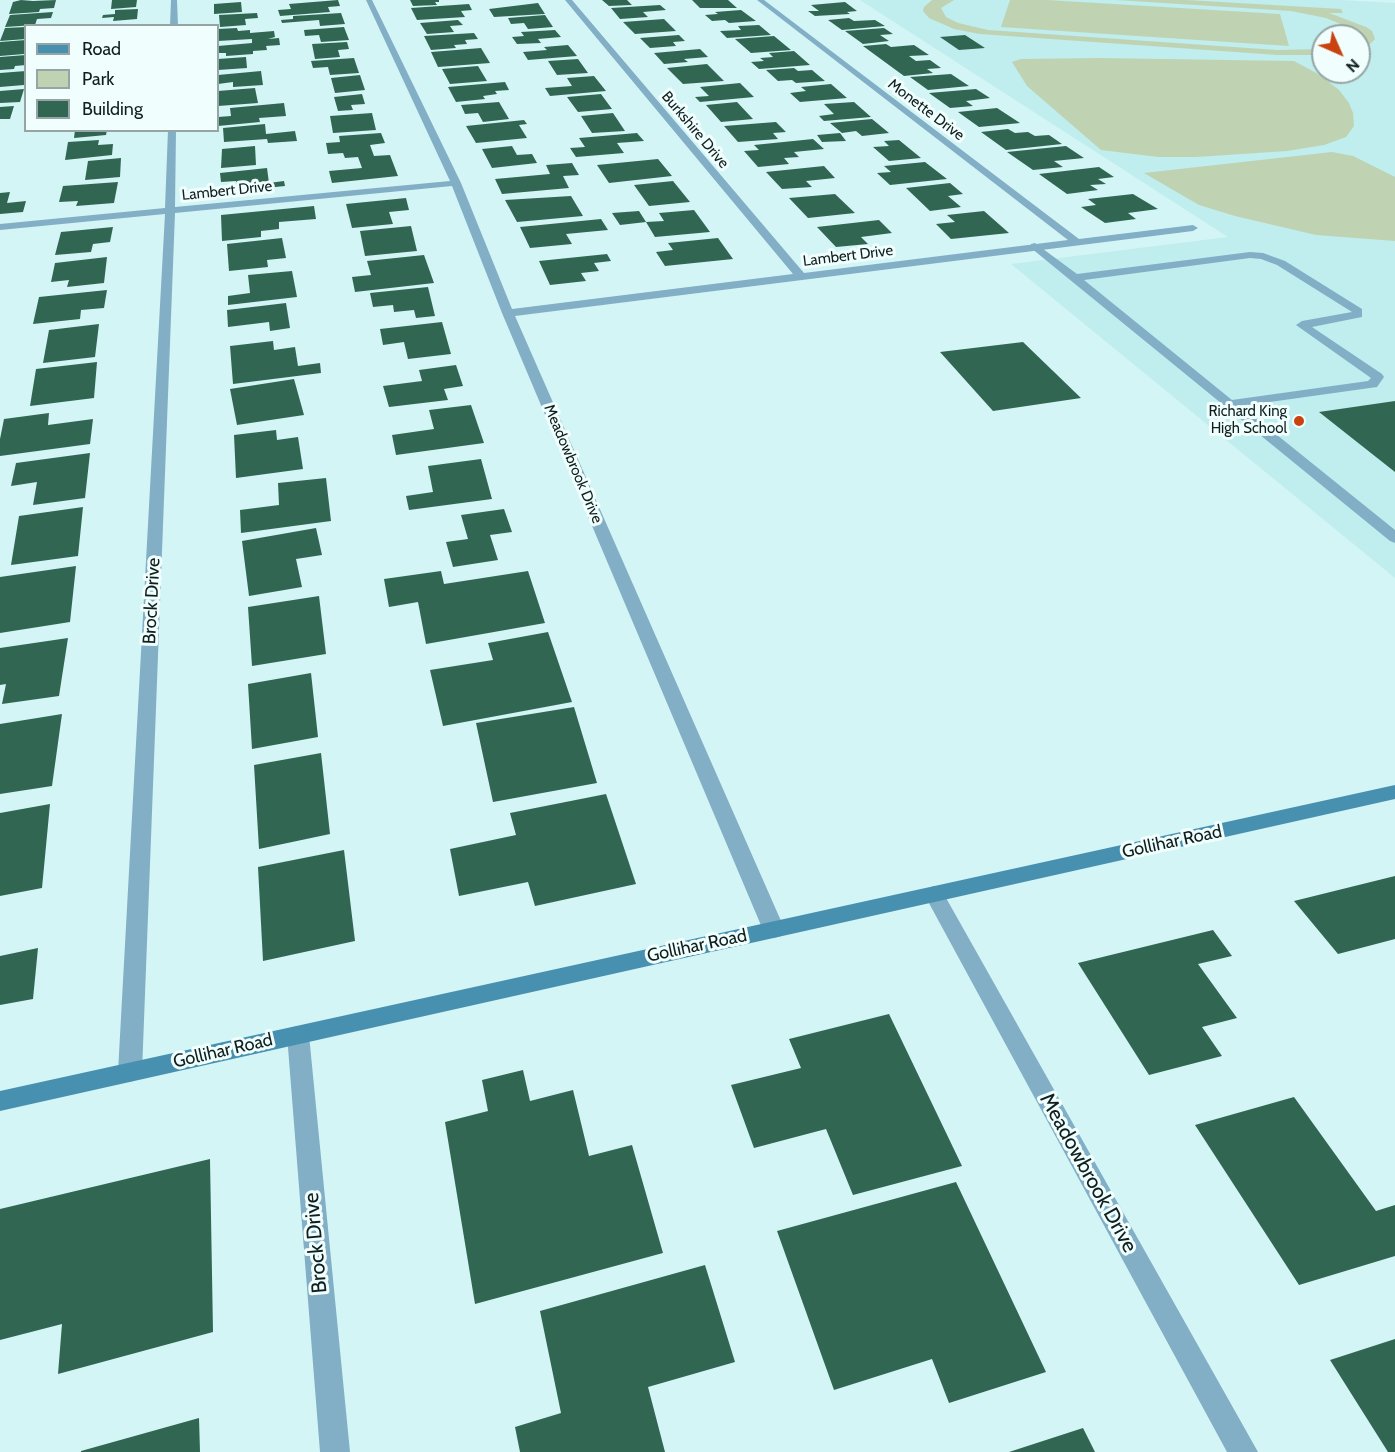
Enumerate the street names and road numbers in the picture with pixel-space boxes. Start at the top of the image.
street label: Monette Drive [884,75,968,145]
street label: Burkshire Drive [658,88,732,172]
street label: Lambert Drive [181,177,273,205]
street label: Lambert Drive [802,242,894,270]
street label: Meadowbrook Drive [540,402,606,526]
street label: Brock Drive [139,557,165,645]
street label: Gollihar Road [1120,821,1224,863]
street label: Gollihar Road [645,925,749,967]
street label: Gollihar Road [171,1029,275,1073]
street label: Meadowbrook Drive [1034,1089,1142,1257]
street label: Brock Drive [299,1192,333,1294]

